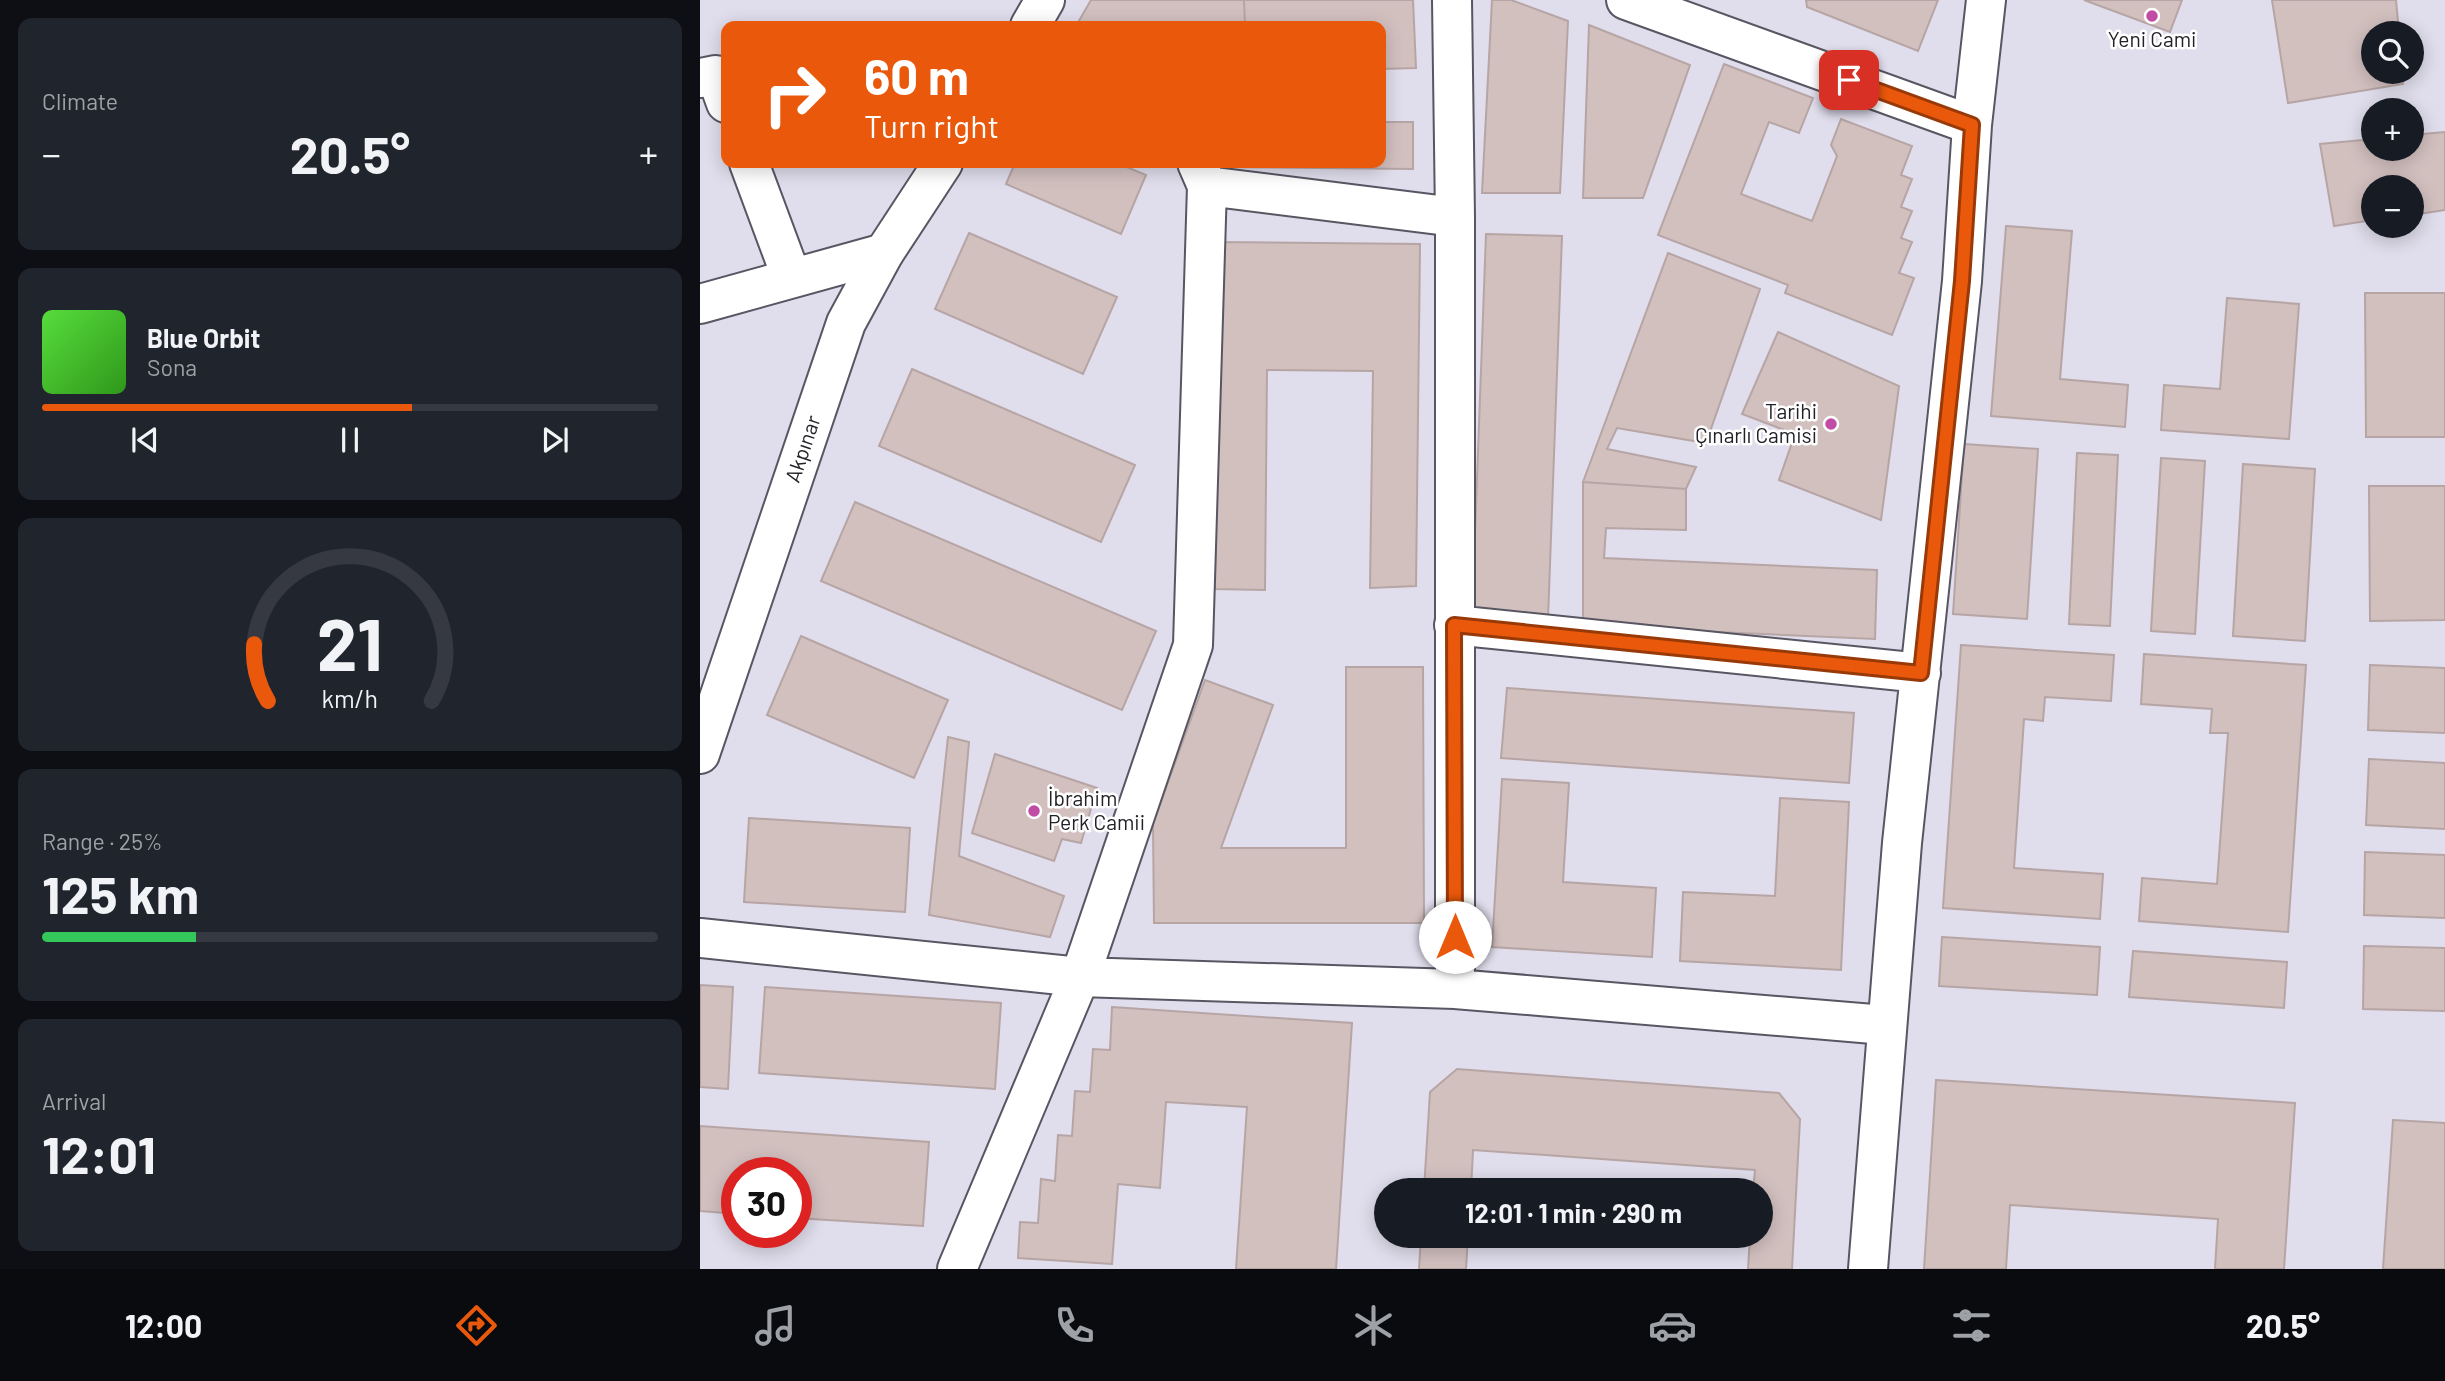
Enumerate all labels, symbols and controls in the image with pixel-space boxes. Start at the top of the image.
marker: Yeni Cami [2144,8,2160,24]
map controls [2361,21,2424,238]
button: search [2361,21,2424,84]
place label: Yeni Cami [2108,26,2196,51]
text: 60 m [864,46,969,105]
icon: right [749,49,840,140]
pin [1819,50,1879,110]
icon: arrive [1830,61,1868,99]
text: Climate [42,87,118,115]
button: + [2361,98,2424,161]
text: Turn right [864,106,999,144]
text: 20.5° [290,122,410,184]
text: − [42,130,61,176]
text: + [639,130,658,176]
button: − [2361,175,2424,238]
text: Blue Orbit [147,322,260,353]
text: Sona [147,353,197,381]
place label: Tarihi Çınarlı Camisi [1695,398,1817,447]
street label: Akpınar [779,412,825,485]
marker: Tarihi Çınarlı Camisi [1823,416,1839,432]
icon: previous [126,421,164,459]
icon: pause [331,421,369,459]
icon: next [536,421,574,459]
text: 21 [317,598,383,686]
text: km/h [322,682,378,712]
place label: İbrahim Perk Camii [1048,785,1145,834]
marker: İbrahim Perk Camii [1026,803,1042,819]
text: Range · 25% [42,827,162,855]
text: 125 km [42,862,199,924]
position arrow [1418,900,1492,974]
text: Arrival [42,1087,106,1115]
text: 12:01 [42,1122,156,1184]
speed limit sign: 30 [721,1157,812,1248]
text: 12:01 · 1 min · 290 m [1465,1197,1682,1228]
icon: directions [452,1301,501,1350]
icon: music [751,1301,800,1350]
icon: phone [1050,1301,1099,1350]
icon: climate [1349,1301,1398,1350]
icon: car [1648,1301,1697,1350]
icon: filters [1947,1301,1996,1350]
text: 12:00 [125,1306,202,1344]
text: 20.5° [2246,1306,2320,1344]

